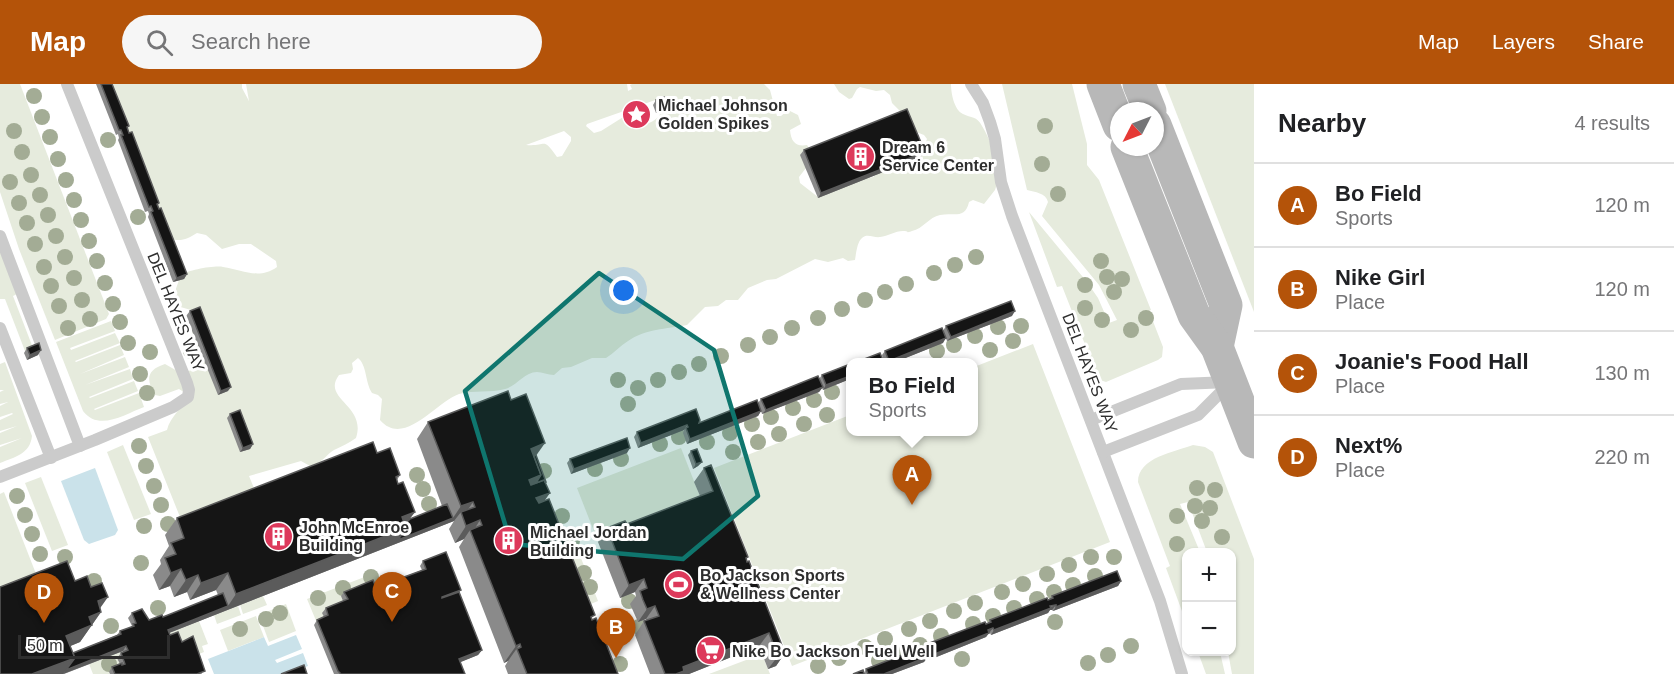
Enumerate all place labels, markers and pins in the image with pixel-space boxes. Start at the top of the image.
place label: Michael Johnson Golden Spikes [658,97,788,132]
place icon: Michael Johnson Golden Spikes [621,98,653,130]
place label: Dream 6 Service Center [882,139,994,174]
building icon: Dream 6 Service Center [845,140,877,172]
pin: A [892,456,932,505]
place label: John McEnroe Building [299,519,409,554]
building icon: John McEnroe Building [262,520,294,552]
place label: Michael Jordan Building [530,524,646,559]
building icon: Michael Jordan Building [493,525,525,557]
place label: Bo Jackson Sports & Wellness Center [700,567,845,602]
sports icon: Bo Jackson Sports & Wellness Center [663,568,695,600]
pin: C [372,572,412,622]
pin: D [24,574,63,623]
pin: B [596,608,636,658]
supermarket icon: Nike Bo Jackson Fuel Well [695,635,727,667]
place label: Nike Bo Jackson Fuel Well [732,643,934,660]

